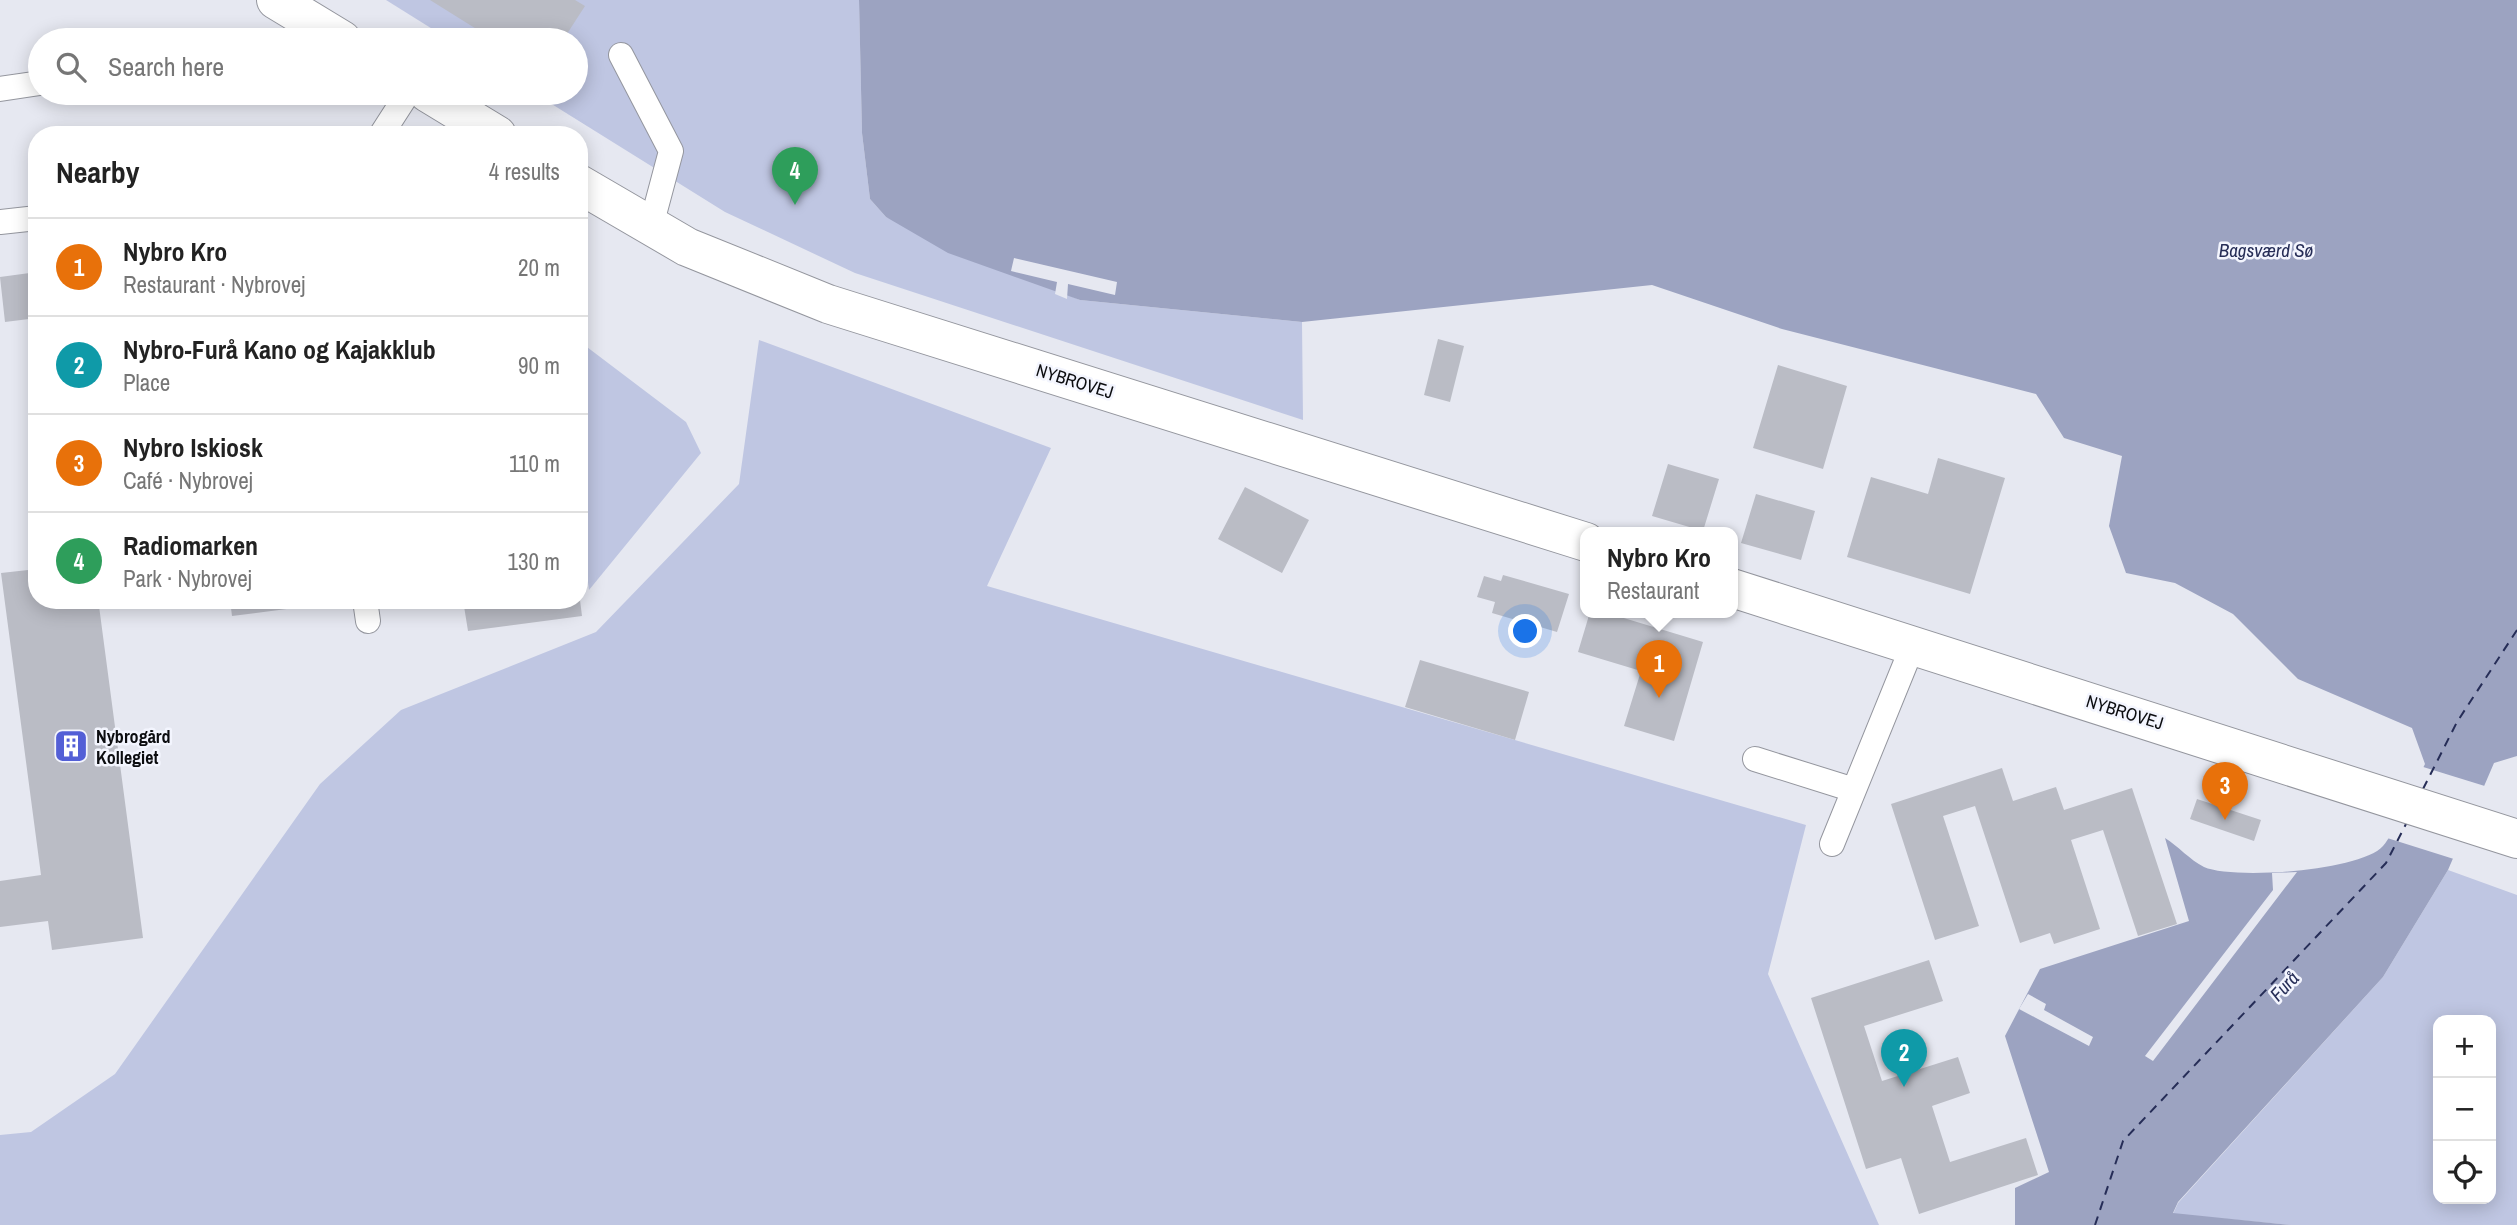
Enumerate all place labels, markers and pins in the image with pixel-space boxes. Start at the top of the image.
pin: 4 [772,147,818,205]
pin: 1 [1636,640,1682,698]
place label: Nybrogård Kollegiet [96,724,171,770]
building icon: Nybrogård Kollegiet [52,727,90,765]
pin: 3 [2202,762,2248,820]
pin: 2 [1881,1029,1927,1087]

